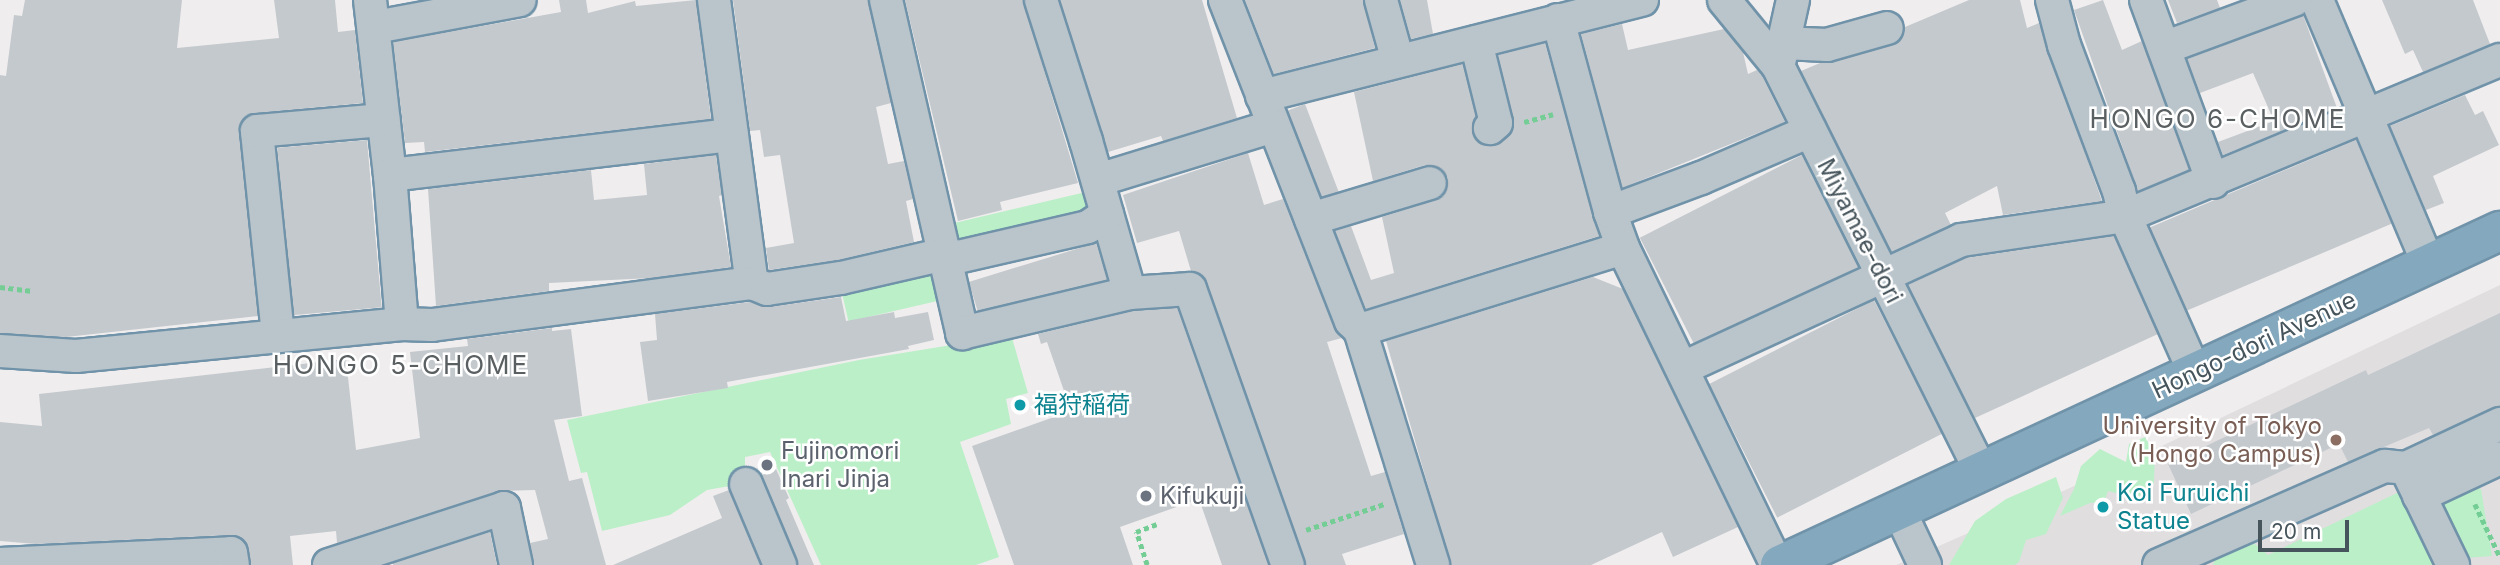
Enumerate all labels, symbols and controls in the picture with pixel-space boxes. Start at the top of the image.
district label: HONGO 6-CHOME [2091,103,2345,135]
street label: Miyamae-dori [1811,154,1909,308]
street label: Hongo-dori Avenue [2147,285,2361,405]
district label: HONGO 5-CHOME [274,349,528,381]
place label: 福狩稲荷 [1034,391,1130,419]
marker: 福狩稲荷 [1012,397,1028,413]
place label: University of Tokyo (Hongo Campus) [2102,412,2322,468]
marker: University of Tokyo (Hongo Campus) [2328,432,2344,448]
place label: Fujinomori Inari Jinja [781,437,899,493]
marker: Fujinomori Inari Jinja [759,457,775,473]
place label: Koi Furuichi Statue [2117,479,2249,535]
place label: Kifukuji [1160,482,1244,510]
marker: Kifukuji [1138,488,1154,504]
marker: Koi Furuichi Statue [2095,499,2111,515]
scale bar [2262,505,2353,550]
text: 20 m [2271,519,2321,544]

